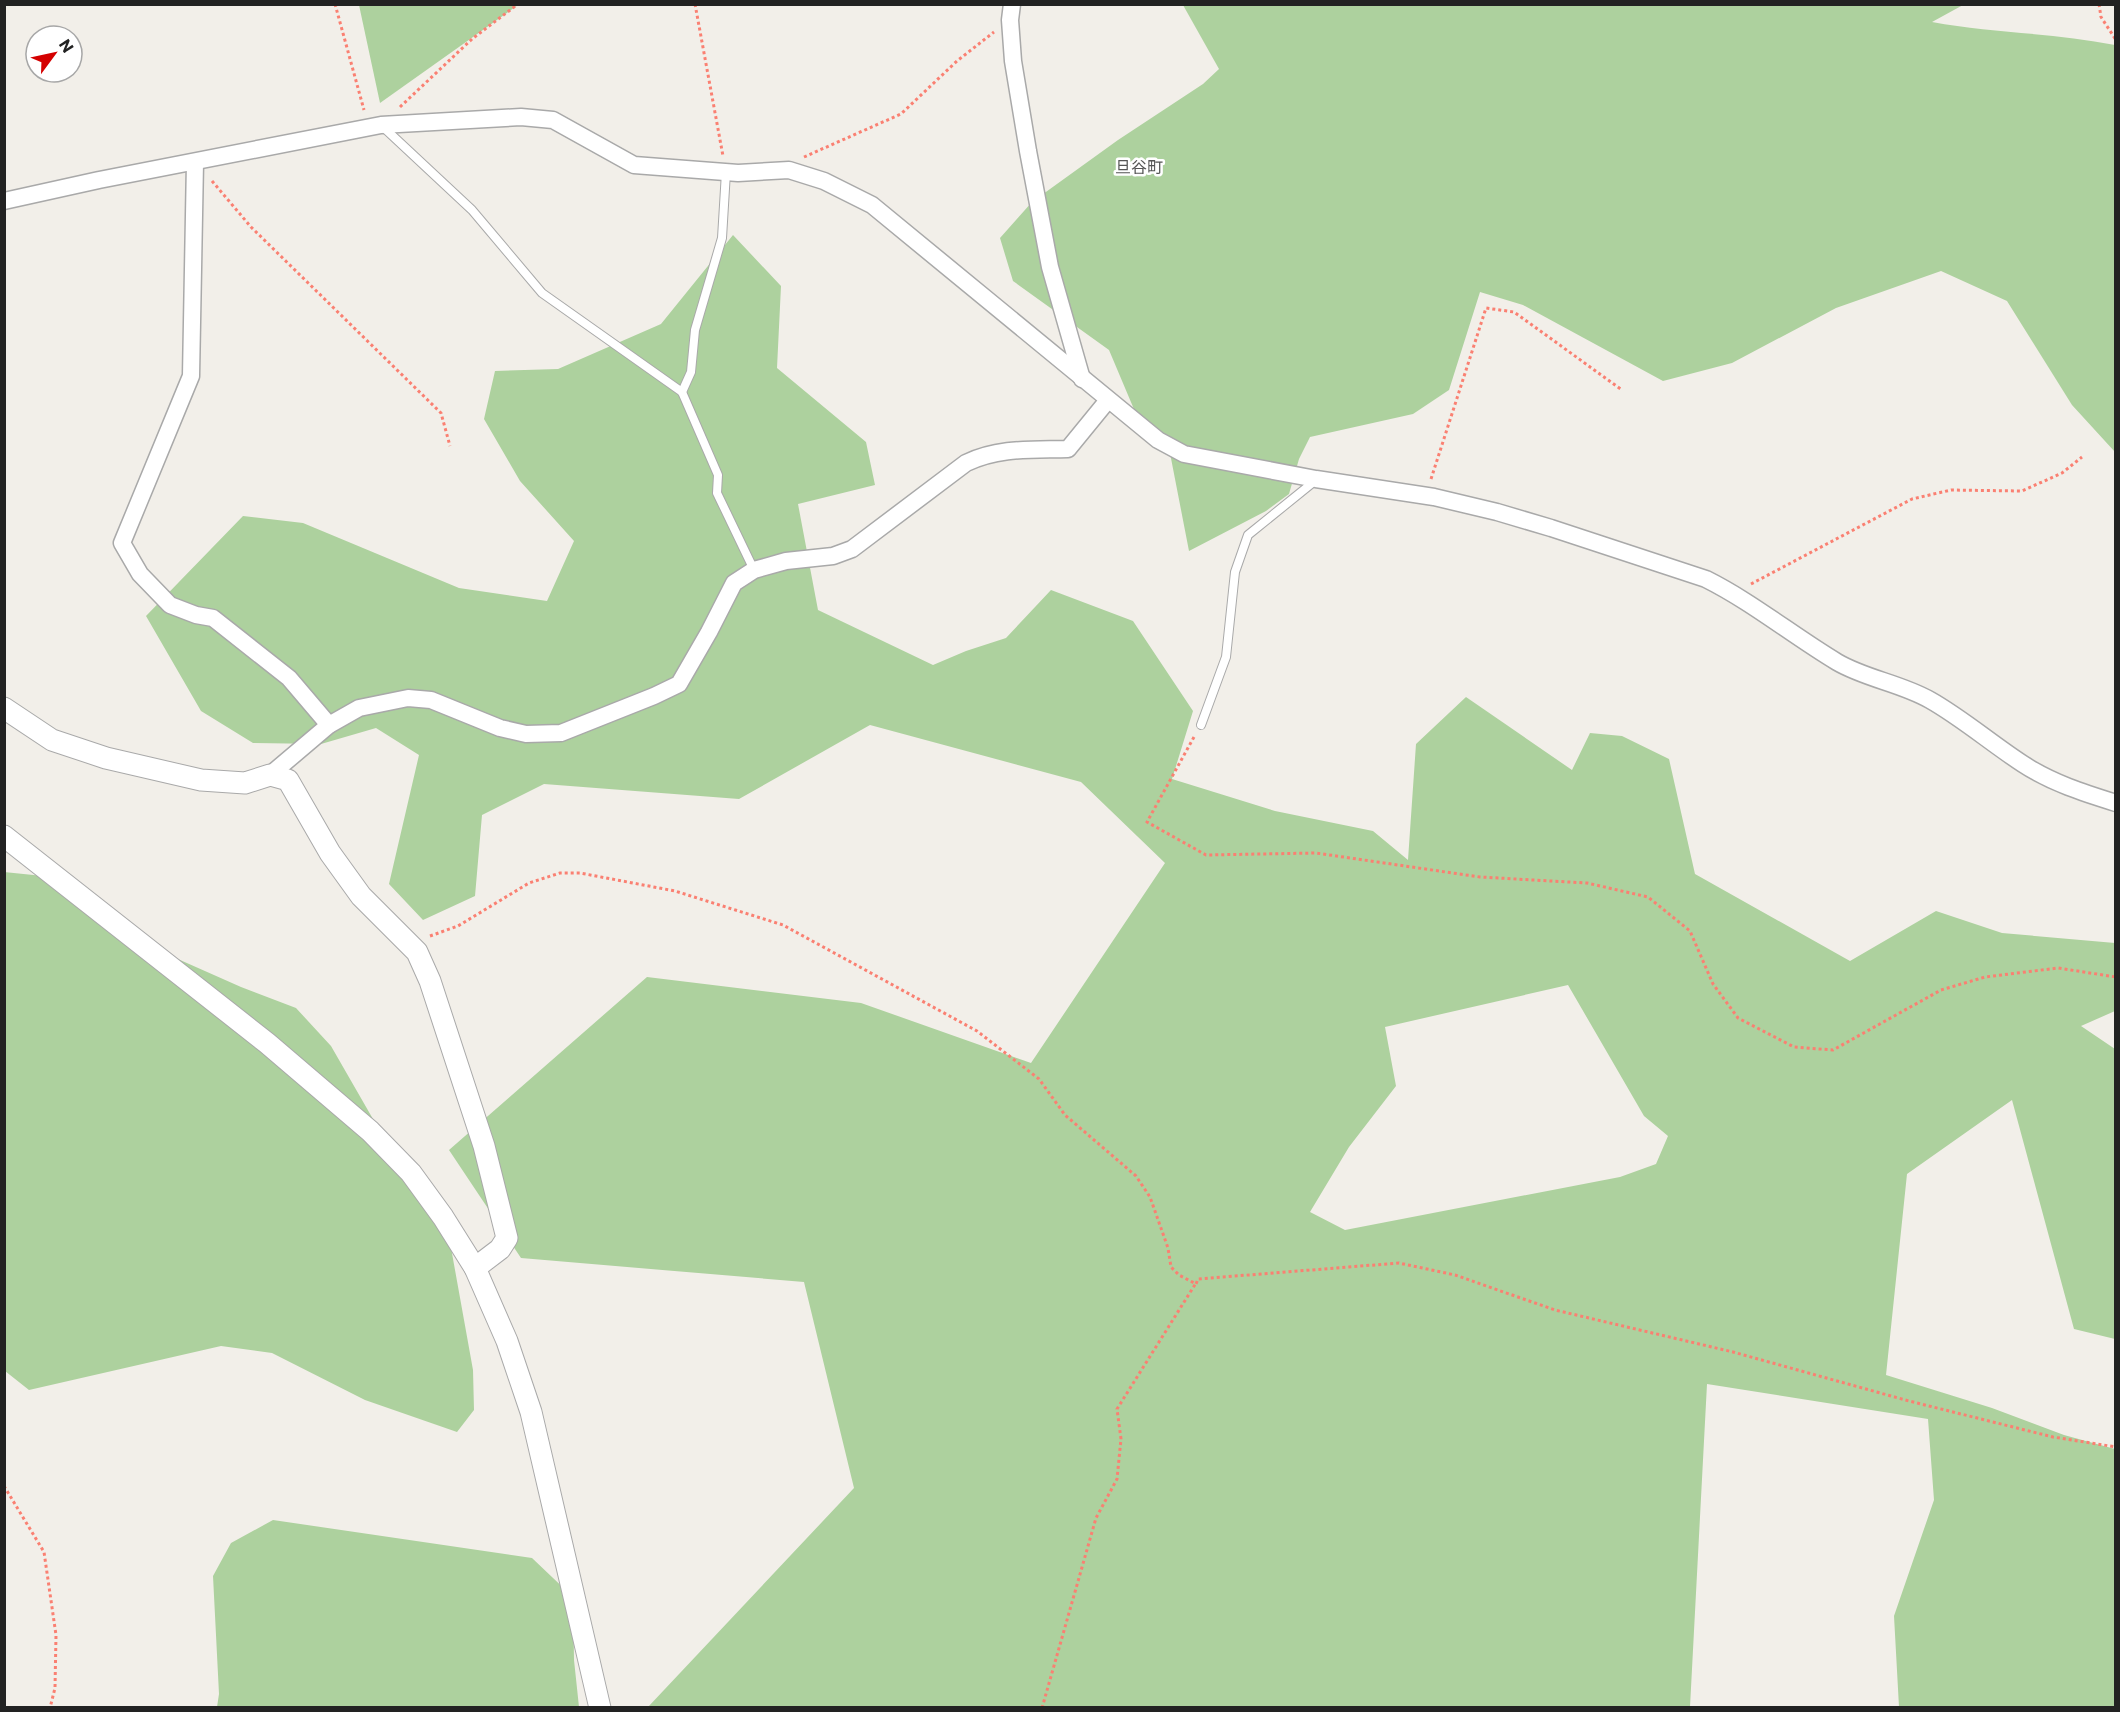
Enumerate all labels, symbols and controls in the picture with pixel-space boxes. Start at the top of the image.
north arrow [24,24,84,84]
text: N [56,35,78,56]
district label: 旦谷町 [1115,157,1163,176]

